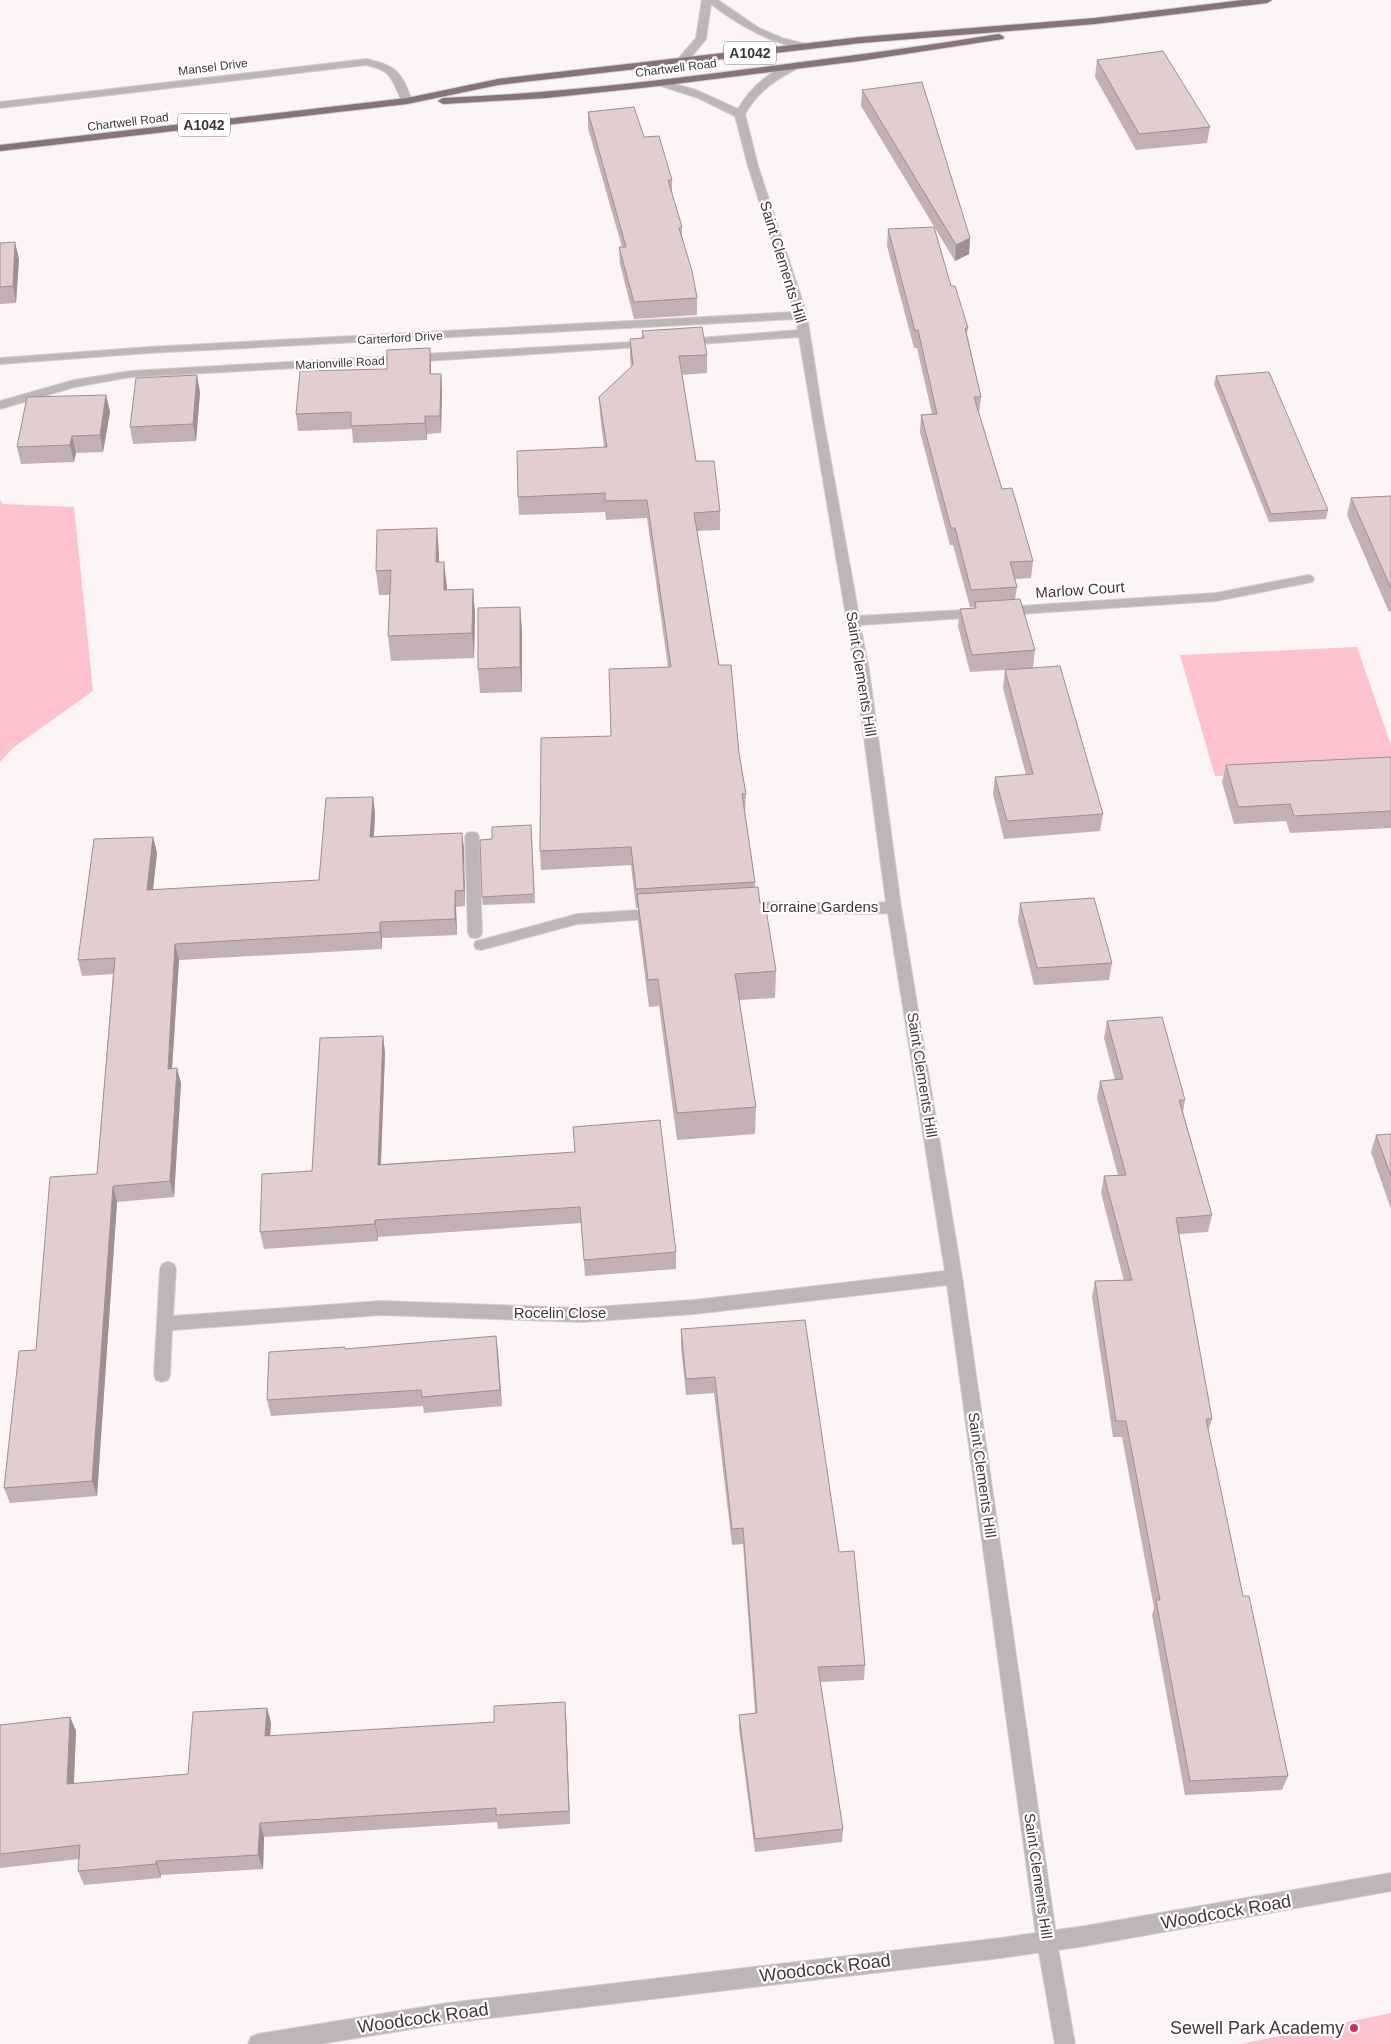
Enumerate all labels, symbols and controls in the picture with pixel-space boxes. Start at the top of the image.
road number: A1042 [724,42,776,64]
street label: Mansel Drive [177,56,249,78]
street label: Chartwell Road [634,56,718,80]
street label: Chartwell Road [86,110,170,134]
road number: A1042 [178,114,230,136]
street label: Saint Clements Hill [757,199,810,325]
street label: Carterford Drive [357,329,443,347]
street label: Marionville Road [295,354,385,372]
street label: Marlow Court [1035,578,1126,601]
street label: Saint Clements Hill [843,610,880,738]
street label: Lorraine Gardens [762,898,878,915]
street label: Saint Clements Hill [904,1011,941,1139]
street label: Rocelin Close [514,1304,606,1321]
street label: Saint Clements Hill [965,1411,1000,1539]
street label: Saint Clements Hill [1021,1812,1056,1940]
street label: Woodcock Road [1159,1891,1293,1933]
street label: Woodcock Road [758,1950,892,1986]
street label: Woodcock Road [356,1999,490,2037]
place label: Sewell Park Academy [1170,2018,1344,2038]
marker: Sewell Park Academy [1348,2022,1360,2034]

